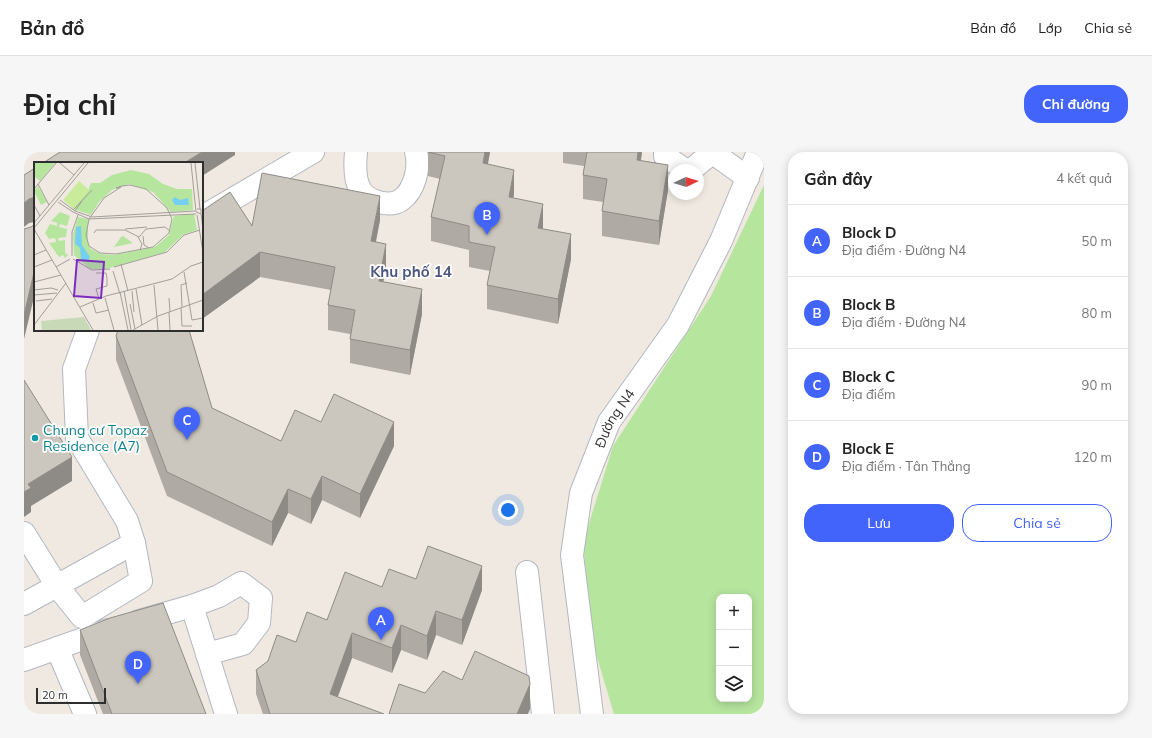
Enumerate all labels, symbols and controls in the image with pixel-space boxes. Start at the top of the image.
text: Bản đồ [20,16,85,40]
text: Bản đồ [970,19,1016,37]
text: Lớp [1038,19,1062,37]
text: Chia sẻ [1084,19,1132,37]
button: Chỉ đường [1024,85,1128,123]
text: Địa chỉ [24,87,116,122]
inset map [34,162,203,331]
north arrow [668,164,704,200]
text: Gần đây [804,168,872,189]
text: 4 kết quả [1056,170,1112,186]
pin: B [474,202,500,235]
text: Block D [842,223,897,242]
text: A [812,233,822,249]
text: 50 m [1082,233,1112,249]
text: Địa điểm · Đường N4 [842,242,966,258]
district label: Khu phố 14 [370,262,452,281]
text: Block B [842,295,895,314]
text: B [813,305,821,321]
text: 80 m [1082,305,1112,321]
text: Địa điểm · Đường N4 [842,314,966,330]
text: Block C [842,367,895,386]
text: C [813,377,821,393]
text: 90 m [1082,377,1112,393]
street label: Đường N4 [591,385,639,451]
text: Địa điểm [842,386,895,402]
pin: C [174,407,200,440]
place label: Chung cư Topaz Residence (A7) [43,421,147,455]
marker: Chung cư Topaz Residence (A7) [30,433,40,443]
text: Block E [842,439,894,458]
text: D [812,449,822,465]
text: 120 m [1074,449,1112,465]
text: Địa điểm · Tân Thắng [842,458,971,474]
your location [498,500,518,520]
button: Lưu [804,504,954,542]
button: Chia sẻ [962,504,1112,542]
map controls [716,594,752,702]
button: + [716,594,752,630]
pin: A [368,607,394,640]
button: − [716,630,752,666]
pin: D [125,651,151,684]
button: layers [716,666,752,702]
scale bar [36,686,106,705]
text: 20 m [42,688,68,702]

